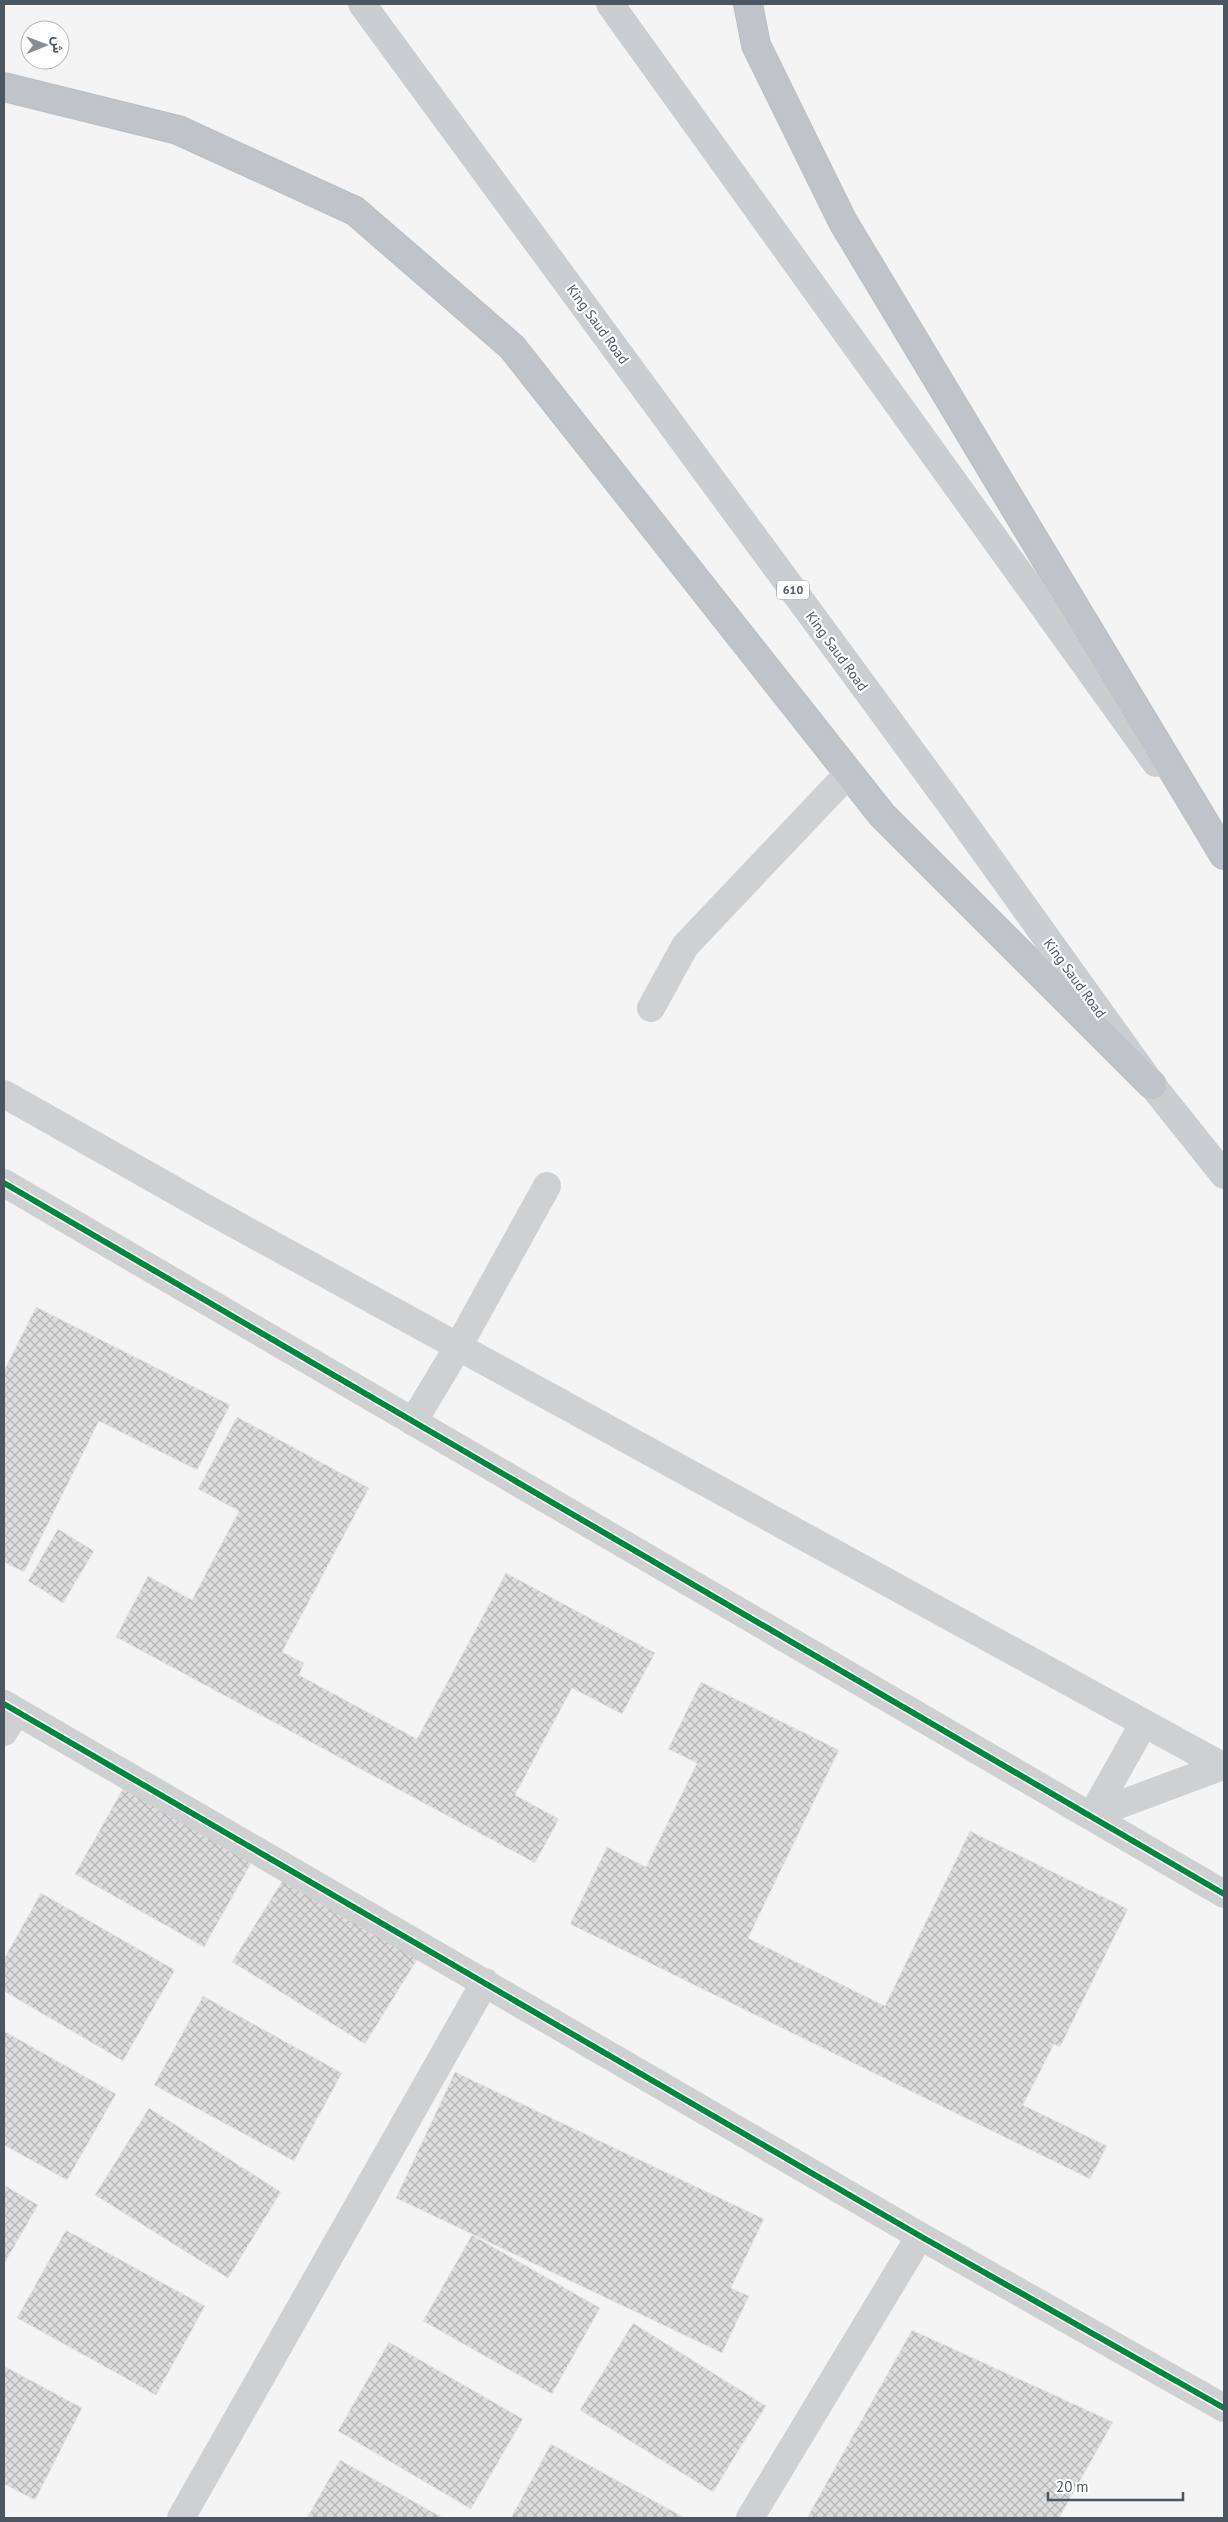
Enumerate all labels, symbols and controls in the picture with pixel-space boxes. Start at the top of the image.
north arrow [20,20,70,70]
text: ش [49,36,67,54]
street label: King Saud Road [563,281,633,367]
road number: 610 [777,580,809,600]
street label: King Saud Road [802,608,872,694]
street label: King Saud Road [1040,935,1110,1021]
scale bar [1048,2470,1183,2502]
text: 20 m [1056,2477,1089,2496]

